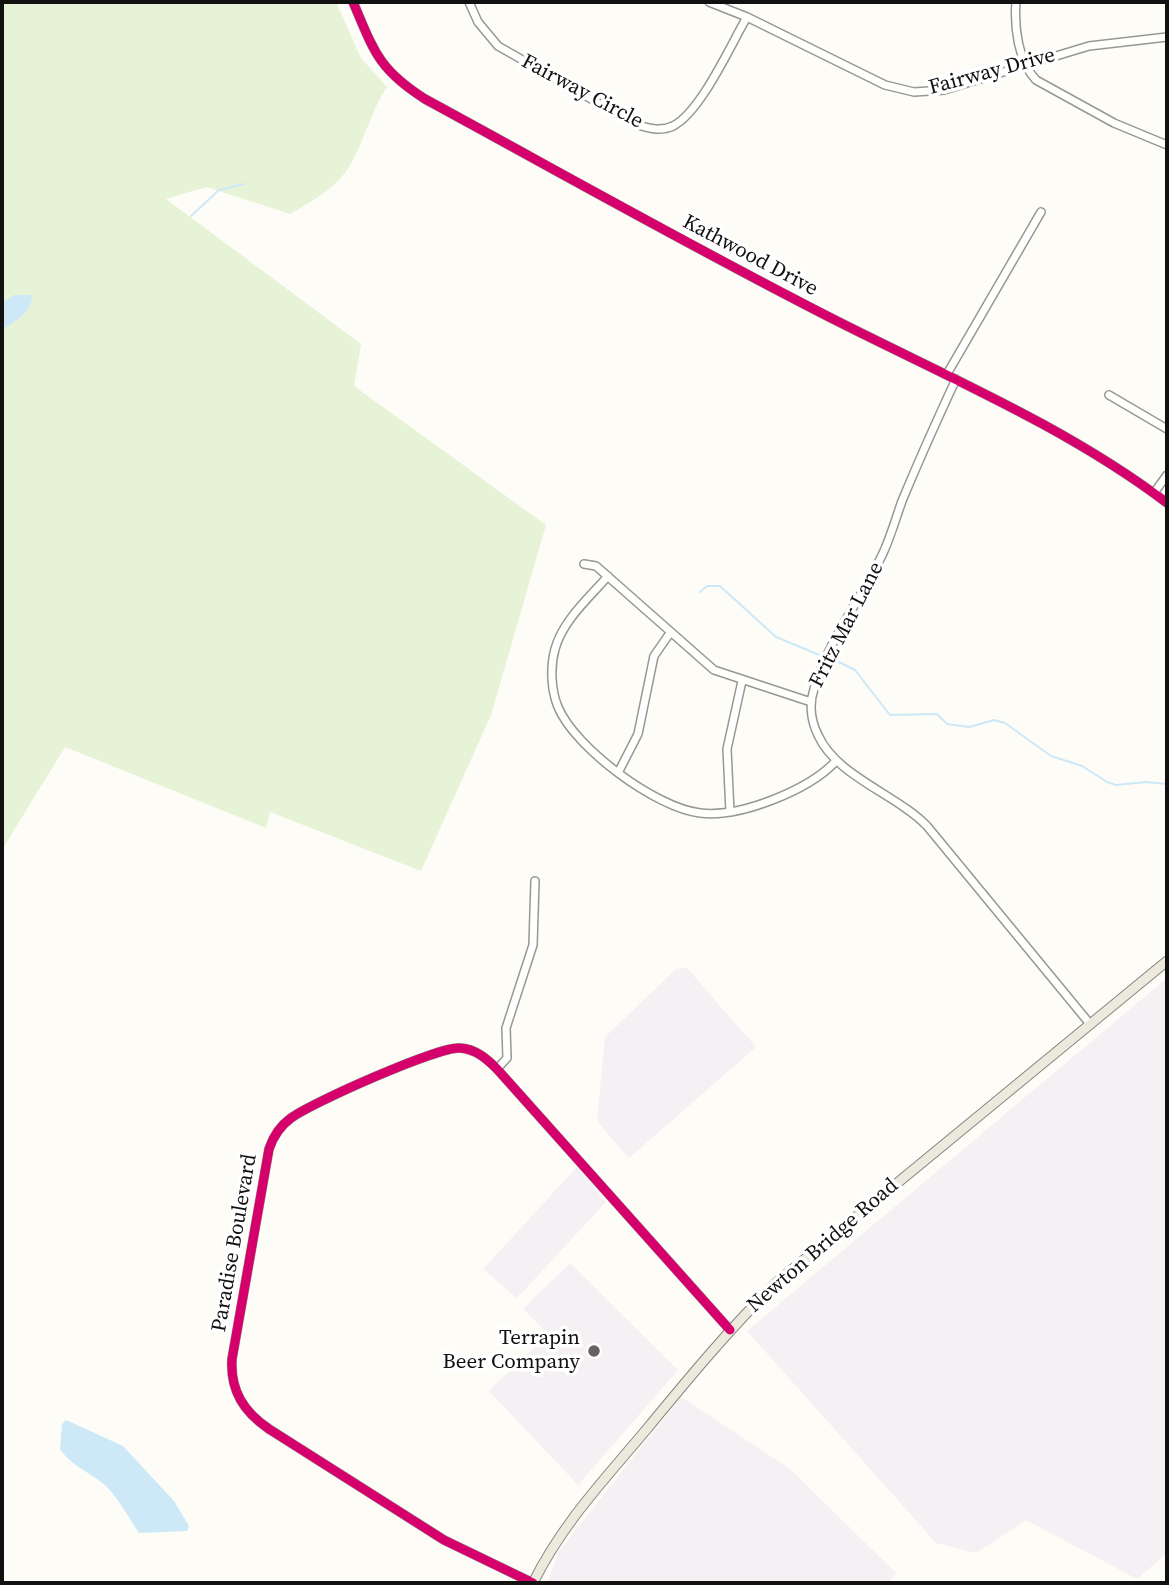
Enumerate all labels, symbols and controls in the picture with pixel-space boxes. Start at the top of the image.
street label: Fairway Drive [926,43,1058,101]
street label: Fairway Circle [517,49,647,135]
street label: Kathwood Drive [678,210,822,302]
street label: Fritz Mar Lane [805,558,889,692]
street label: Paradise Boulevard [207,1152,263,1334]
street label: Newton Bridge Road [742,1174,904,1318]
place label: Terrapin Beer Company [443,1326,580,1376]
marker: Terrapin Beer Company [586,1343,602,1359]

